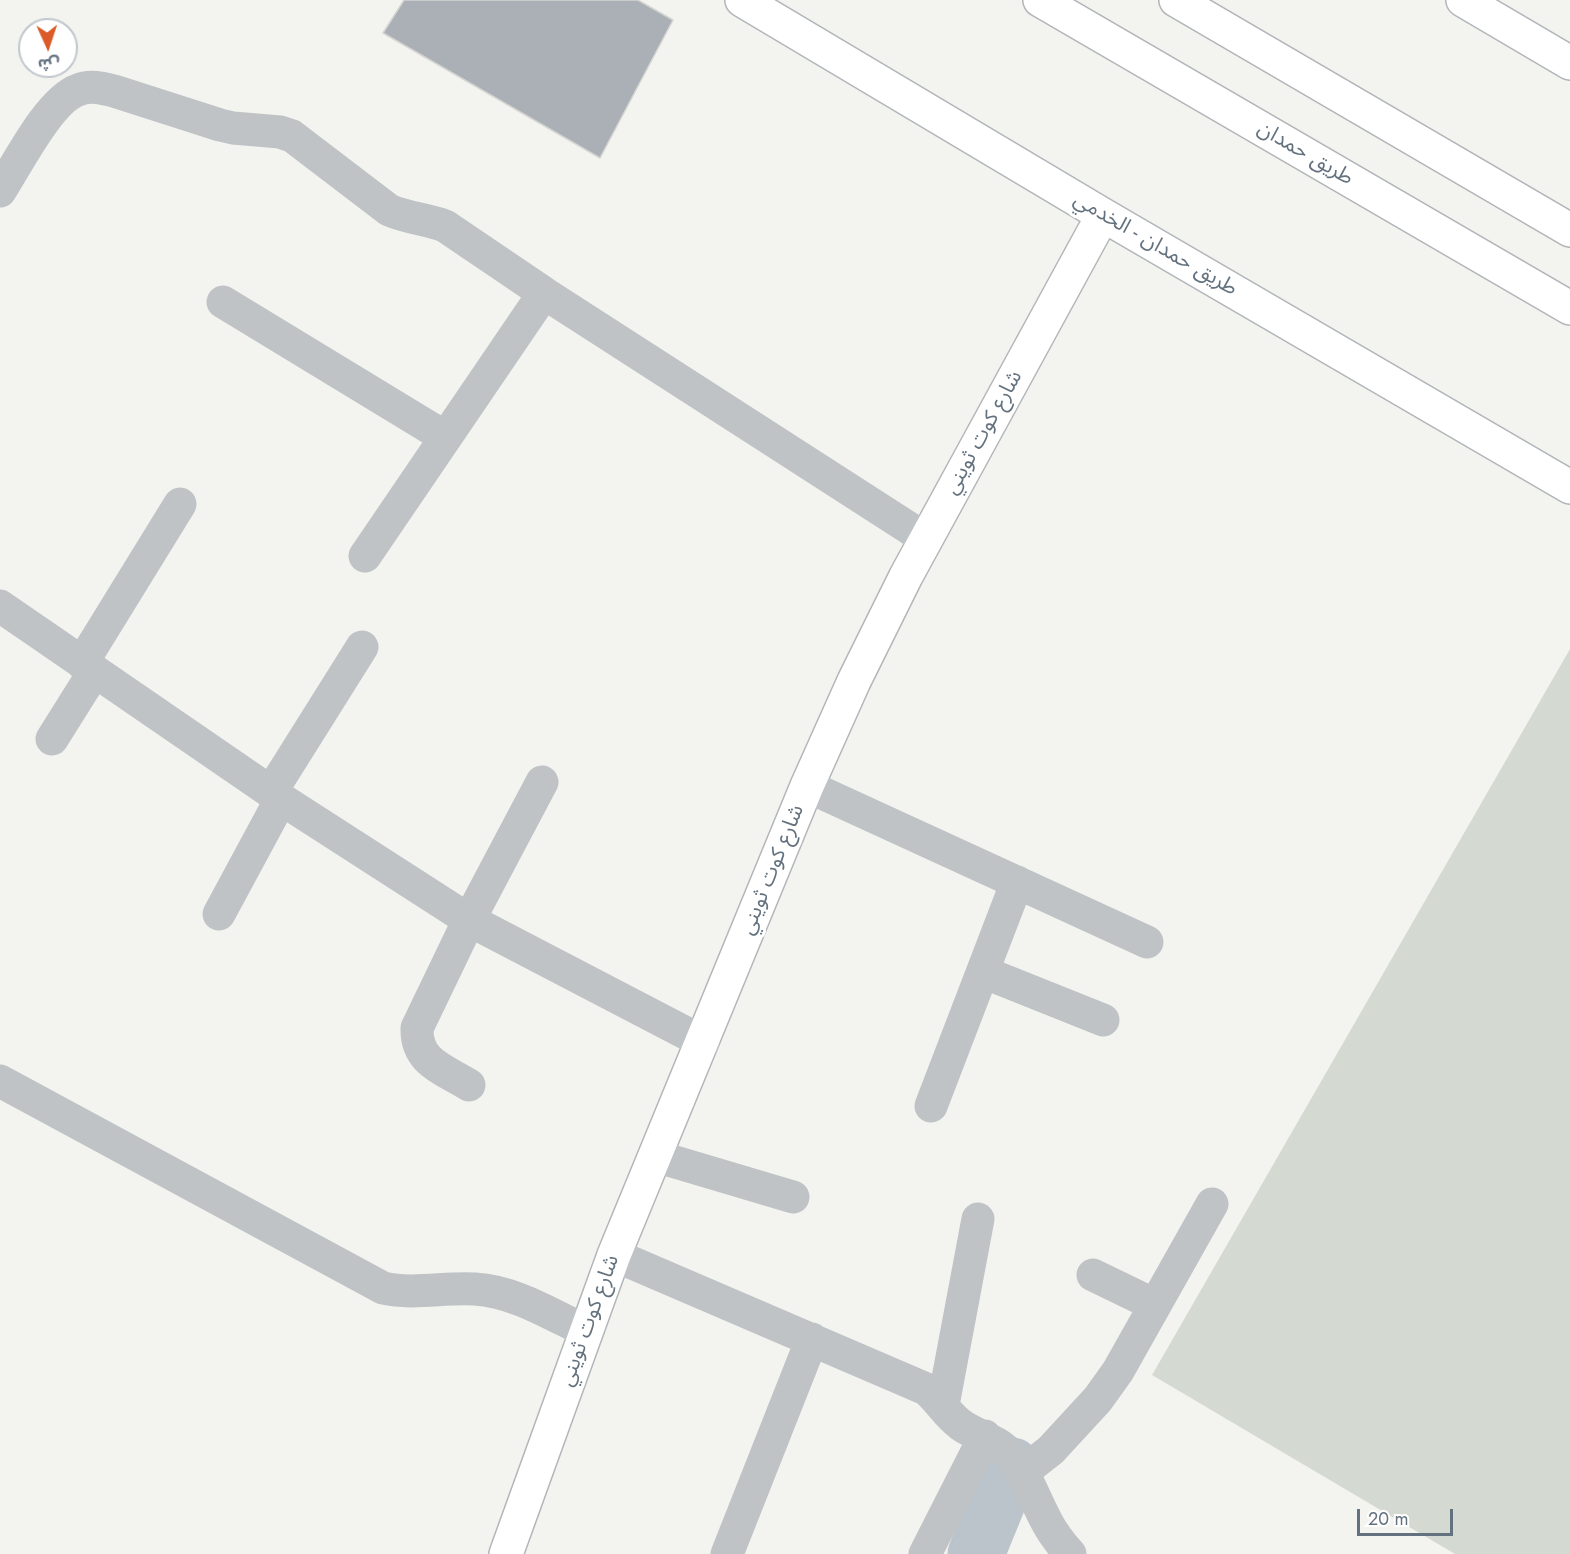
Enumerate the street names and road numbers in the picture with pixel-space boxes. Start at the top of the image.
street label: طريق حمدان [1253,116,1357,192]
street label: طريق حمدان - الخدمي [1069,188,1241,302]
street label: شارع كوت ثويني [940,367,1028,499]
street label: شارع كوت ثويني [735,801,811,939]
street label: شارع كوت ثويني [555,1252,625,1390]

